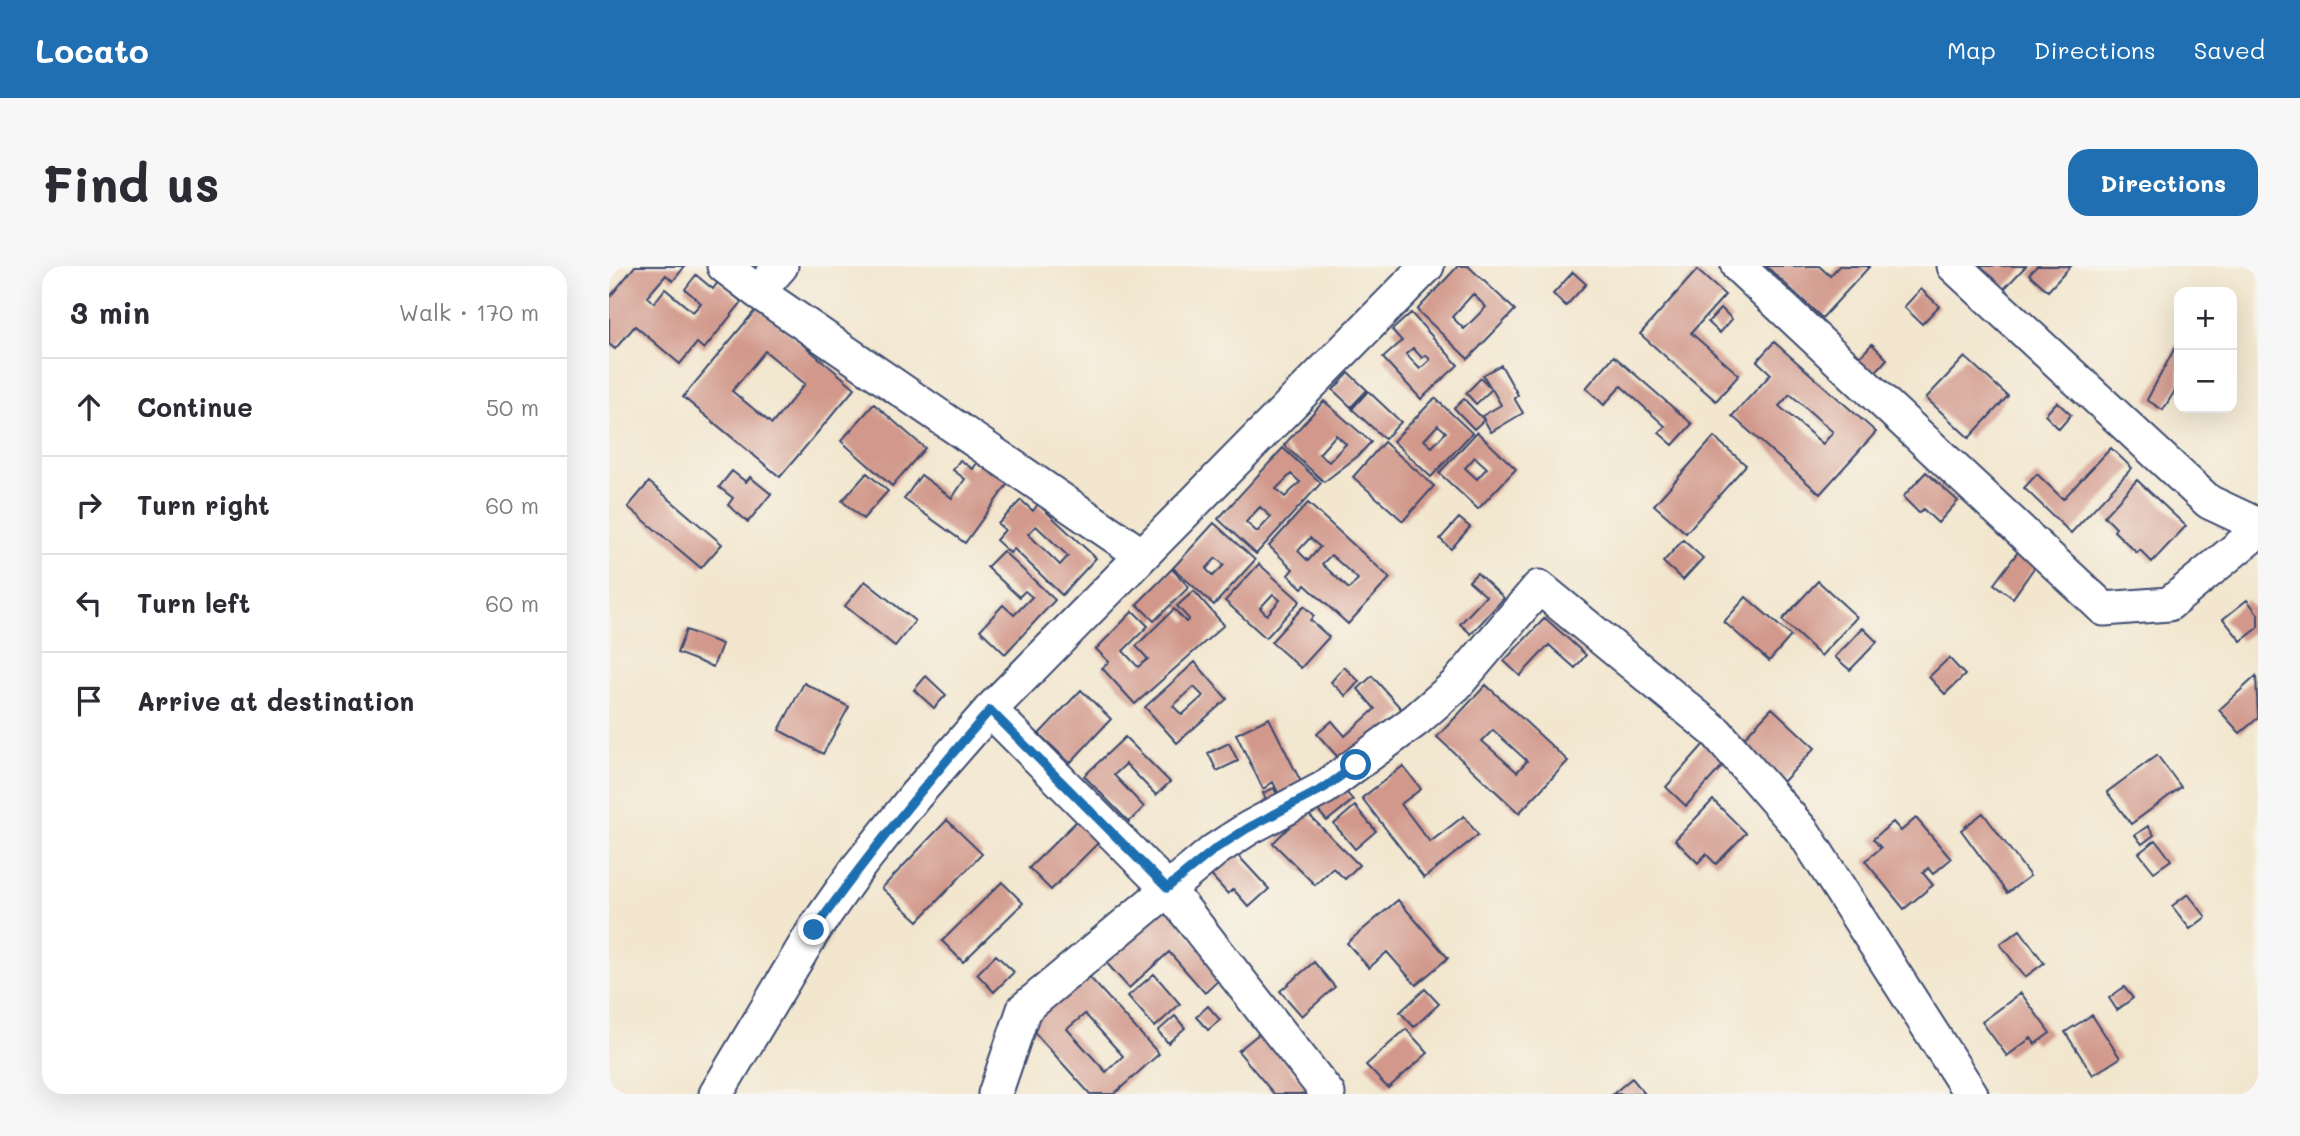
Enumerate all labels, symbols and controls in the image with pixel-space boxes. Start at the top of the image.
text: Locato [35,28,149,71]
text: Map [1947,34,1996,65]
text: Directions [2034,34,2156,65]
text: Saved [2194,34,2265,65]
button: Directions [2068,149,2258,216]
text: Find us [42,151,220,214]
map controls [2174,287,2237,413]
button: + [2174,287,2237,350]
text: 3 min [70,292,150,332]
text: Walk · 170 m [399,297,539,327]
button: − [2174,350,2237,413]
icon: ahead [70,388,108,426]
text: Continue [137,390,253,424]
text: 50 m [486,392,539,422]
icon: right [70,486,108,524]
text: Turn right [137,488,270,522]
text: 60 m [485,490,539,520]
icon: left [70,584,108,622]
text: Turn left [137,586,250,620]
text: 60 m [485,588,539,618]
icon: arrive [70,682,108,720]
text: Arrive at destination [137,684,414,718]
route start [1340,749,1371,780]
route end [798,914,829,945]

